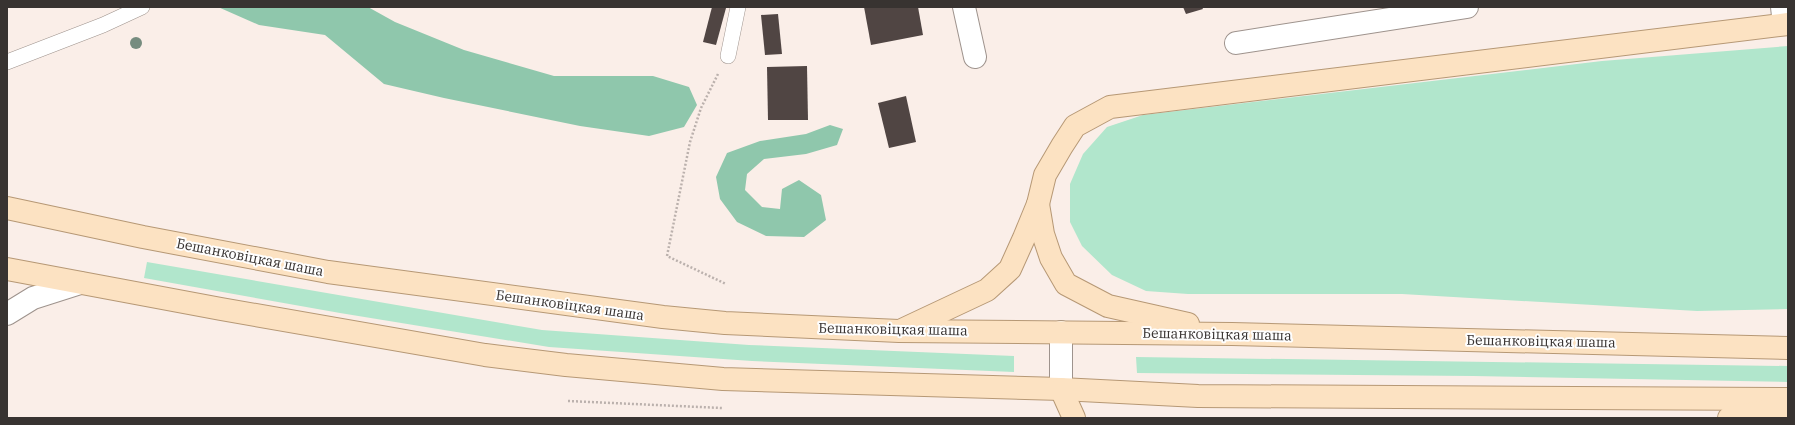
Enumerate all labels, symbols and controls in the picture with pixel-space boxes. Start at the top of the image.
street label: Бешанковіцкая шаша [175,234,325,280]
street label: Бешанковіцкая шаша [495,286,646,324]
street label: Бешанковіцкая шаша [818,319,968,339]
street label: Бешанковіцкая шаша [1142,324,1292,344]
street label: Бешанковіцкая шаша [1466,331,1616,351]

